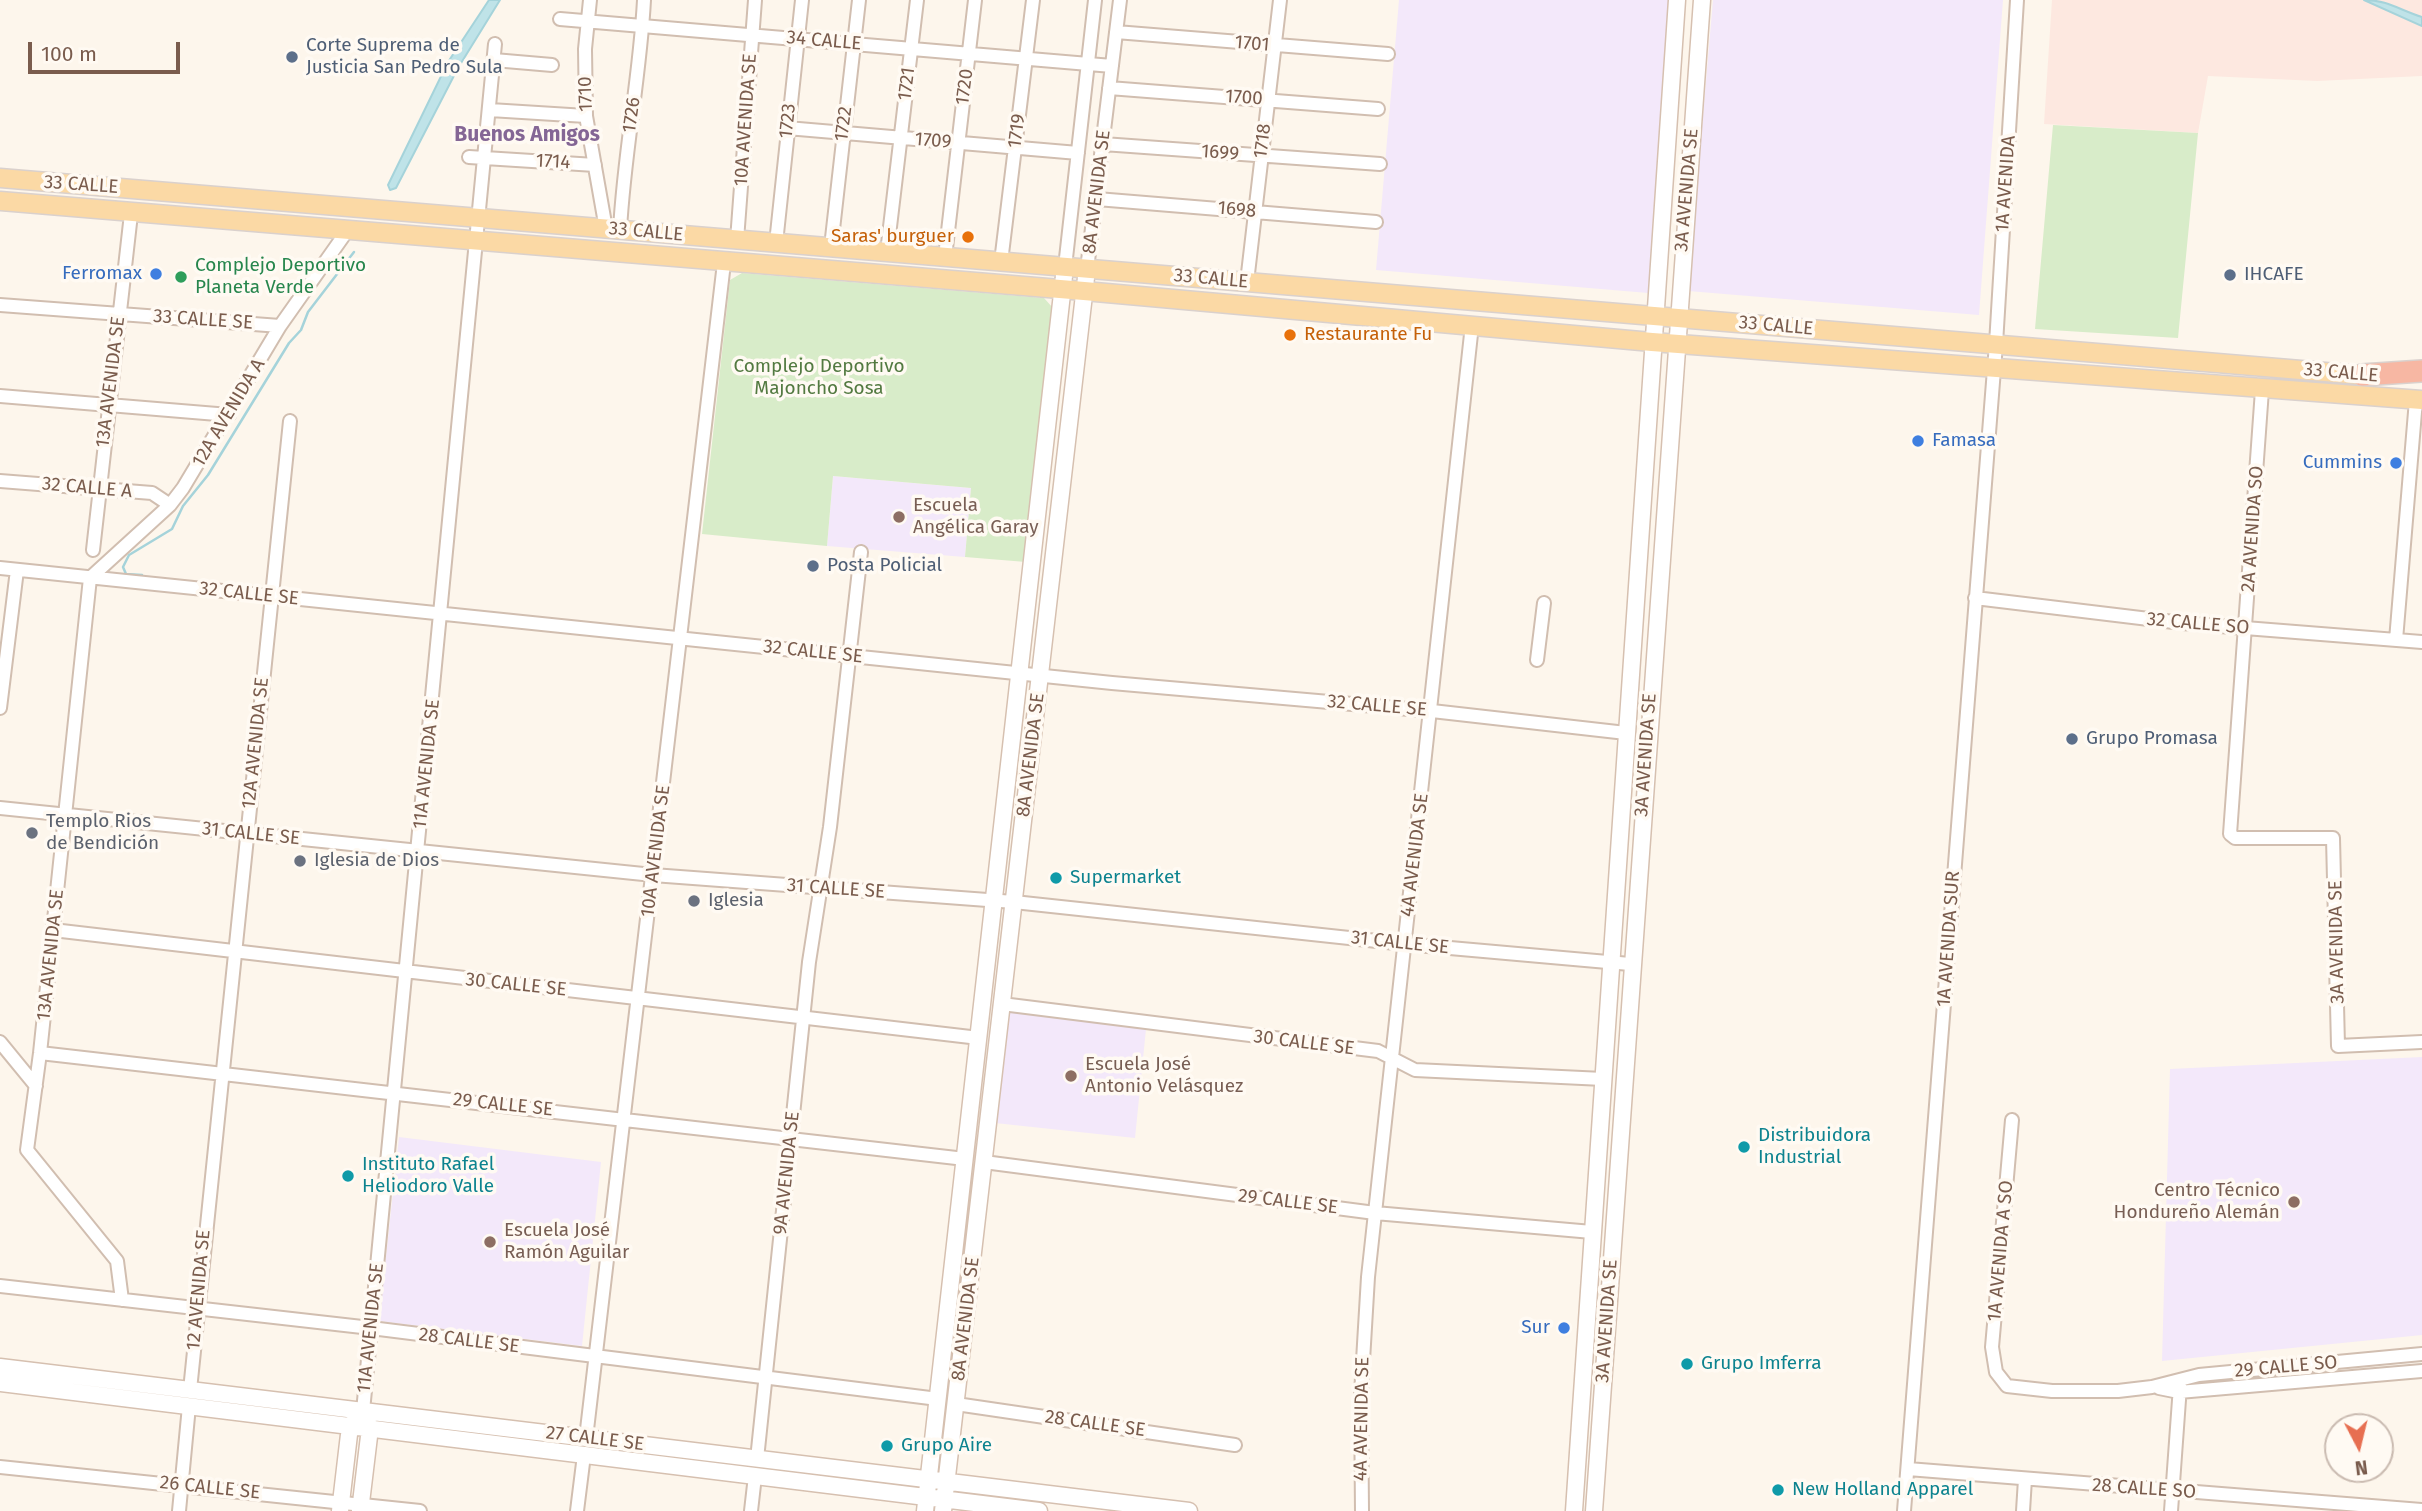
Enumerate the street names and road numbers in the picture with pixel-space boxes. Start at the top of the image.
street label: 34 CALLE [786,26,862,56]
street label: 1701 [1234,31,1270,57]
street label: 10A AVENIDA SE [730,53,762,187]
street label: 1721 [894,66,920,102]
street label: 1720 [951,68,979,106]
street label: 1710 [574,76,598,112]
street label: 1700 [1224,85,1264,111]
street label: 1726 [618,96,646,134]
street label: 1723 [775,102,801,140]
street label: 1722 [831,105,857,143]
street label: 1719 [1004,112,1030,150]
street label: 1718 [1250,122,1276,160]
street label: 3A AVENIDA SE [1670,127,1704,253]
street label: 1709 [914,128,952,154]
street label: 8A AVENIDA SE [1078,129,1116,255]
street label: 1A AVENIDA [1991,135,2021,233]
street label: 1699 [1200,140,1240,166]
street label: 1714 [535,150,571,174]
street label: 33 CALLE [43,171,119,199]
street label: 1698 [1217,197,1257,223]
street label: 33 CALLE [608,217,684,247]
street label: 33 CALLE [1173,264,1249,294]
street label: 33 CALLE SE [152,305,254,335]
street label: 33 CALLE [1738,311,1814,341]
street label: 13A AVENIDA SE [92,315,130,449]
street label: 12A AVENIDA A [188,355,270,471]
street label: 33 CALLE [2303,358,2379,388]
street label: 2A AVENIDA SO [2237,465,2269,593]
street label: 32 CALLE A [41,473,133,503]
street label: 32 CALLE SE [198,577,300,611]
street label: 32 CALLE SO [2146,608,2250,640]
street label: 32 CALLE SE [762,635,864,669]
street label: 12A AVENIDA SE [238,676,274,810]
street label: 32 CALLE SE [1326,690,1428,722]
street label: 8A AVENIDA SE [1012,692,1050,818]
street label: 3A AVENIDA SE [1630,692,1662,818]
street label: 11A AVENIDA SE [409,698,445,830]
street label: 10A AVENIDA SE [637,784,675,918]
street label: 4A AVENIDA SE [1396,792,1434,918]
street label: 31 CALLE SE [201,818,301,850]
street label: 1A AVENIDA SUR [1933,870,1965,1008]
street label: 31 CALLE SE [786,874,886,904]
street label: 3A AVENIDA SE [2325,880,2349,1004]
street label: 13A AVENIDA SE [33,888,69,1022]
street label: 31 CALLE SE [1350,927,1450,959]
street label: 30 CALLE SE [464,968,568,1002]
street label: 30 CALLE SE [1252,1026,1356,1060]
street label: 29 CALLE SE [452,1088,554,1122]
street label: 9A AVENIDA SE [769,1110,805,1236]
street label: 1A AVENIDA A SO [1983,1180,2019,1322]
street label: 29 CALLE SE [1237,1185,1339,1219]
street label: 12 AVENIDA SE [182,1229,216,1351]
street label: 8A AVENIDA SE [947,1256,985,1382]
street label: 3A AVENIDA SE [1591,1258,1623,1384]
street label: 11A AVENIDA SE [353,1262,389,1394]
street label: 28 CALLE SE [417,1324,521,1358]
street label: 29 CALLE SO [2234,1351,2338,1383]
street label: 4A AVENIDA SE [1350,1357,1374,1481]
street label: 28 CALLE SE [1043,1406,1147,1442]
street label: 27 CALLE SE [545,1422,645,1456]
street label: 26 CALLE SE [159,1471,261,1505]
street label: 28 CALLE SO [2091,1474,2197,1504]

